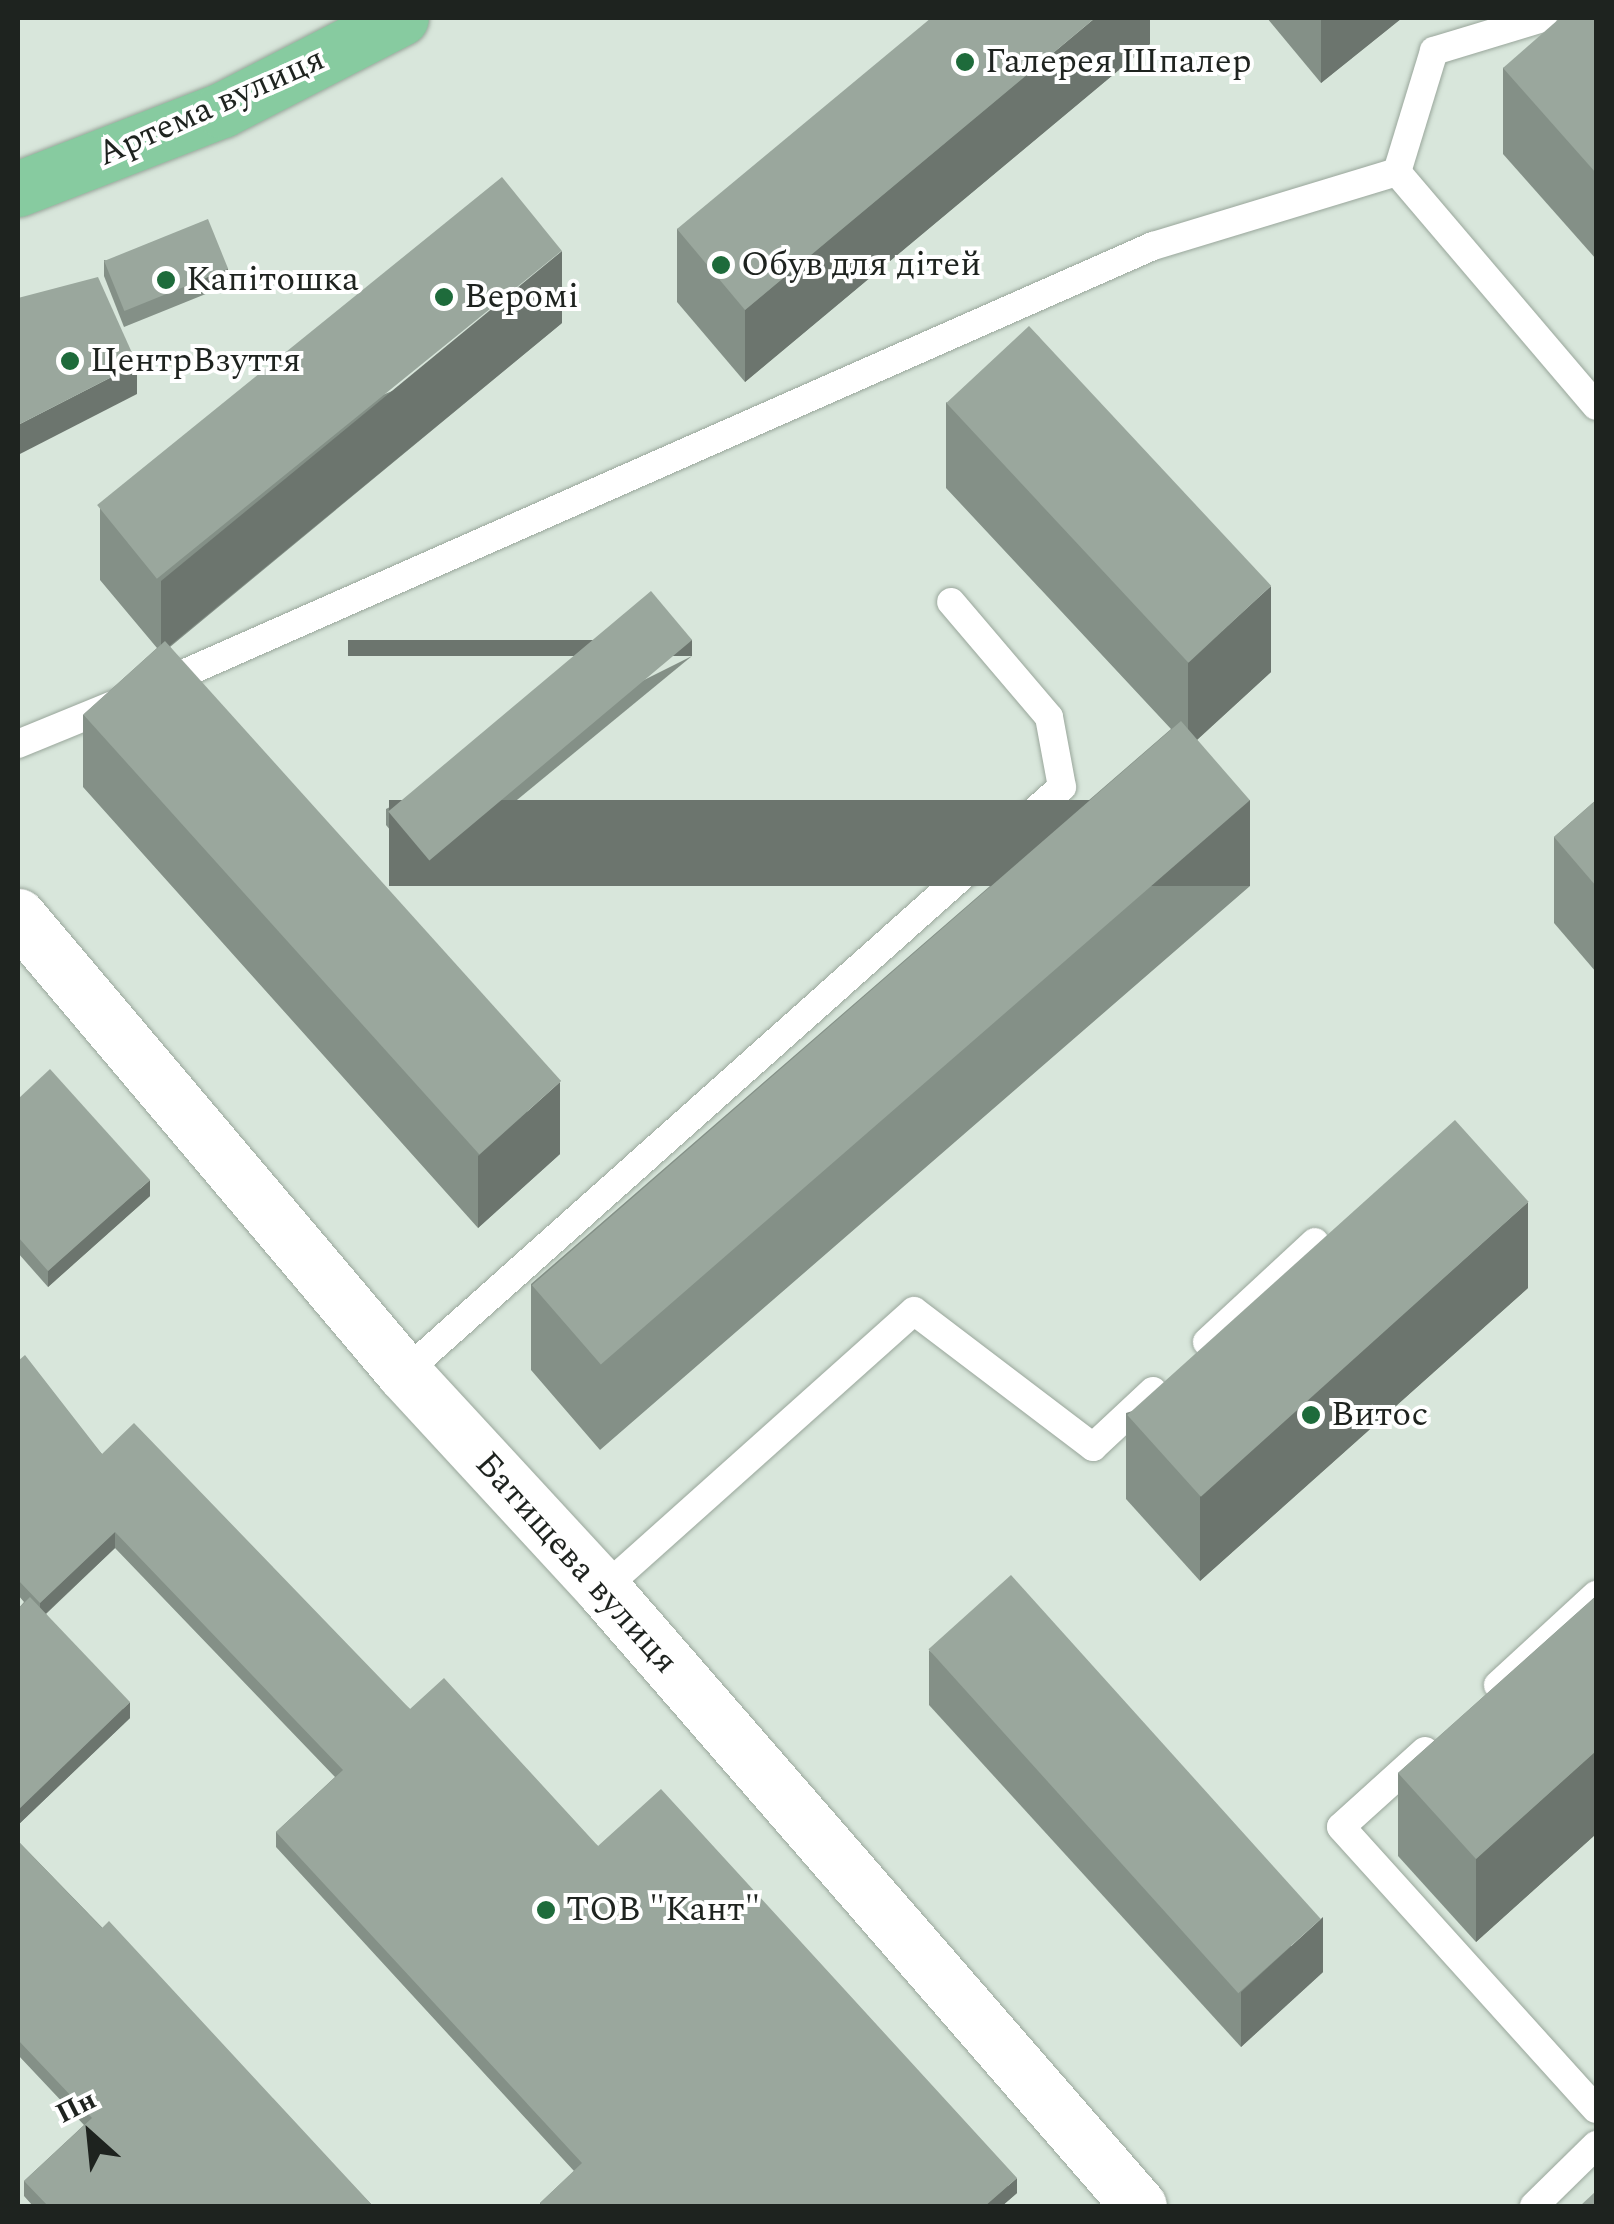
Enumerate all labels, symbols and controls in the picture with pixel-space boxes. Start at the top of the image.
street label: Артема вулиця [91,38,331,176]
place label: Галерея Шпалер [985,41,1251,83]
marker: Галерея Шпалер [954,51,976,73]
place label: Обув для дітей [741,244,981,286]
marker: Обув для дітей [710,254,732,276]
place label: Капітошка [186,259,359,301]
marker: Капітошка [155,269,177,291]
place label: Веромі [464,276,579,318]
marker: Веромі [433,286,455,308]
place label: ЦентрВзуття [90,340,301,382]
marker: ЦентрВзуття [59,350,81,372]
place label: Витос [1331,1394,1428,1436]
marker: Витос [1300,1404,1322,1426]
street label: Батищева вулиця [466,1444,686,1682]
place label: ТОВ "Кант" [566,1889,760,1931]
marker: ТОВ "Кант" [535,1899,557,1921]
text: Пн [48,2079,104,2135]
north arrow [40,2084,140,2184]

